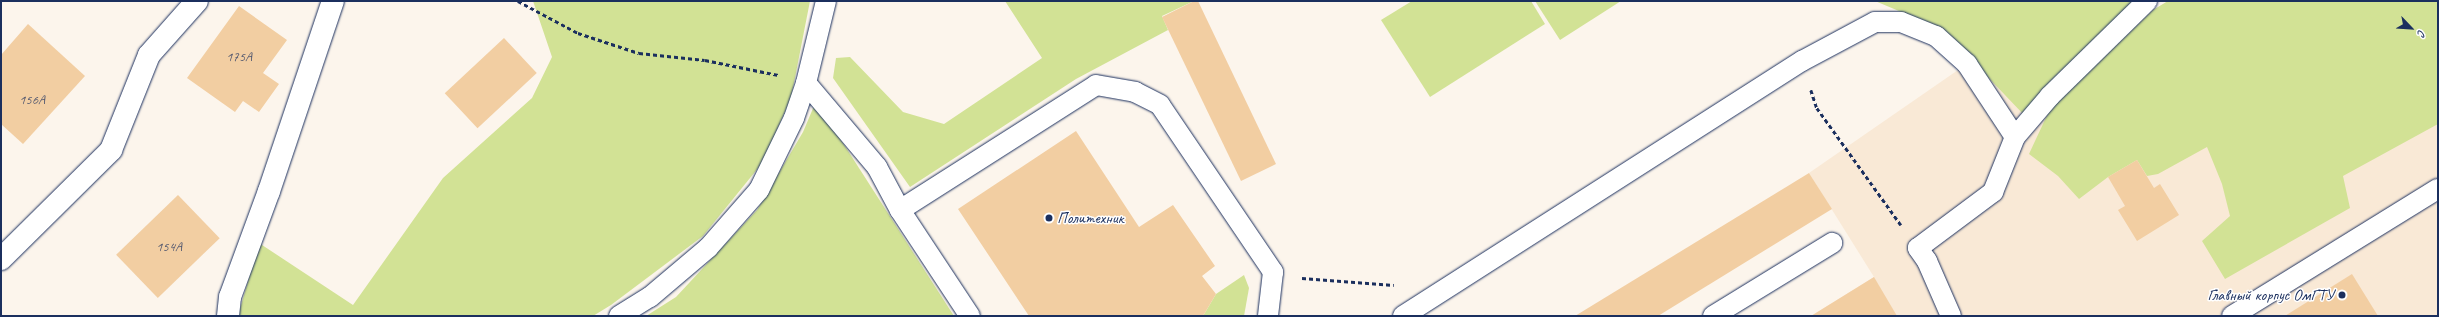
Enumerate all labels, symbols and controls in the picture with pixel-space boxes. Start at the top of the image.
north arrow [2391,8,2431,48]
text: С [2414,28,2429,38]
house number: 175А [226,49,252,65]
house number: 156А [19,92,45,108]
place label: Политехник [1057,208,1124,228]
marker: Политехник [1044,213,1054,223]
house number: 154А [156,239,182,255]
place label: Главный корпус ОмГТУ [2208,285,2334,305]
marker: Главный корпус ОмГТУ [2337,290,2347,300]

